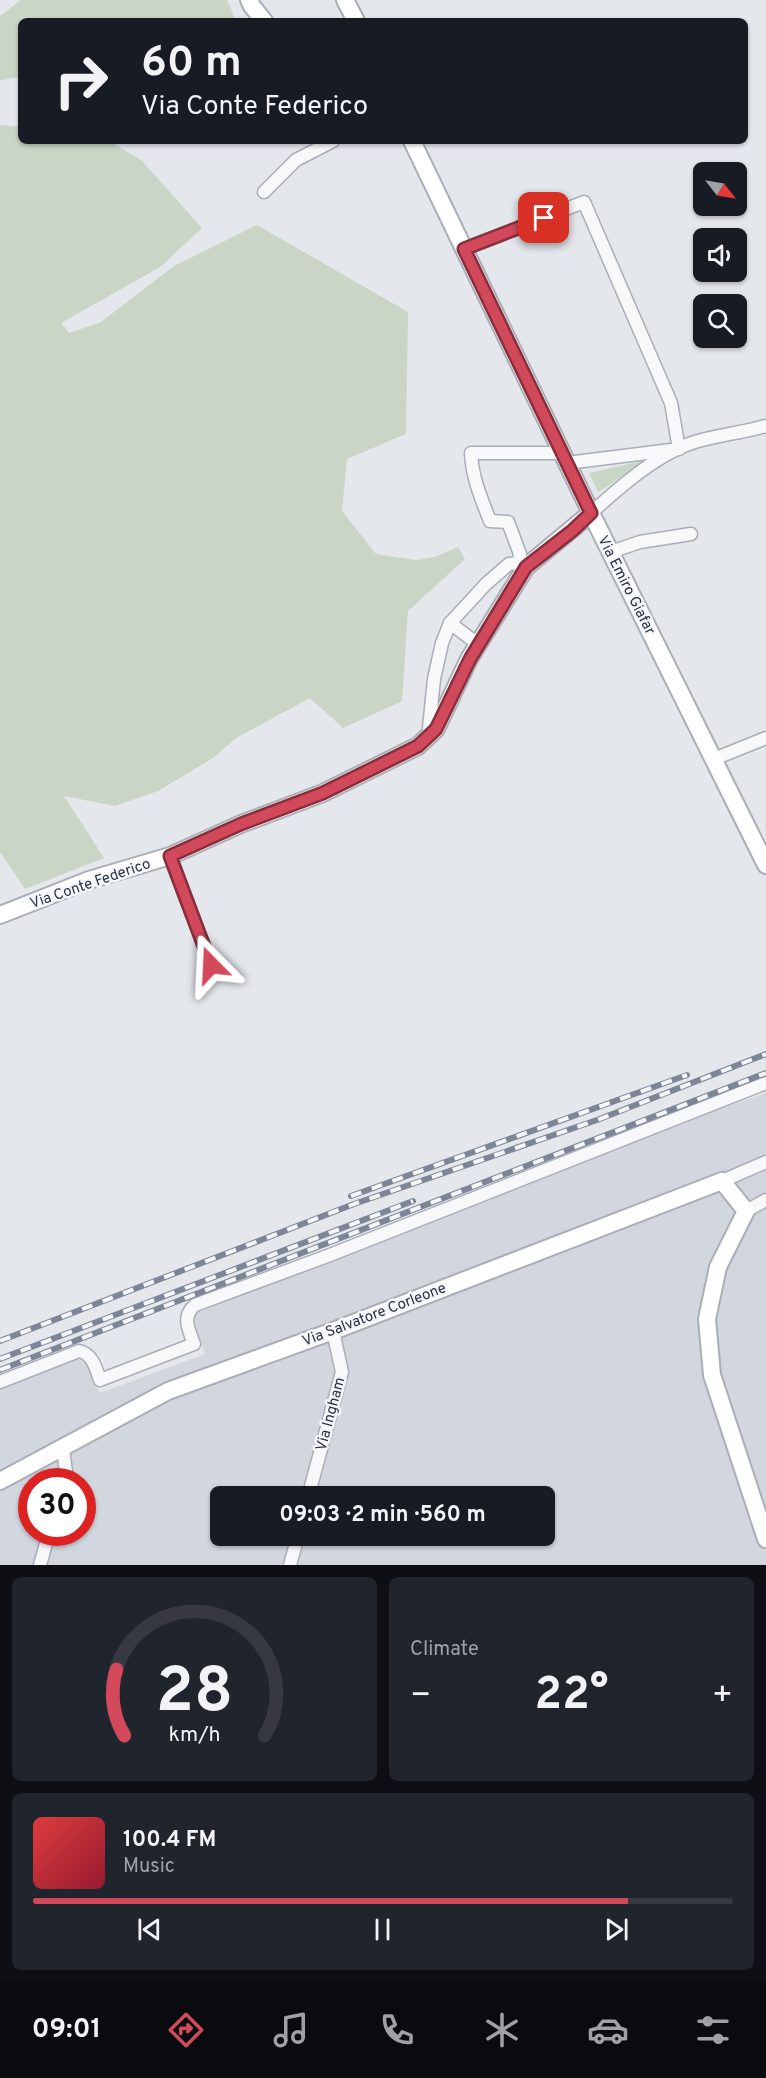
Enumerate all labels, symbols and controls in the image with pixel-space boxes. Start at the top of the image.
text: 60 m [141,38,242,91]
icon: right [42,42,120,120]
text: Via Conte Federico [141,90,368,124]
north arrow [693,162,747,216]
map controls [693,162,747,348]
pin [518,192,569,243]
icon: arrive [527,201,560,234]
button: sound [693,228,747,282]
button: search [693,294,747,348]
street label: Via Emiro Giafar [593,533,659,639]
street label: Via Conte Federico [28,855,153,914]
position arrow [179,933,243,997]
street label: Via Salvatore Corleone [300,1279,449,1352]
street label: Via Ingham [312,1375,350,1453]
speed limit sign: 30 [18,1468,96,1546]
text: 09:03 · 2 min · 560 m [279,1502,486,1529]
text: Climate [410,1637,479,1663]
text: 28 [156,1655,233,1734]
text: 22° [535,1668,608,1725]
text: − [410,1676,431,1718]
text: + [712,1676,733,1718]
text: km/h [168,1722,221,1749]
text: 100.4 FM [123,1827,216,1854]
text: Music [123,1854,175,1880]
icon: previous [133,1913,166,1946]
icon: pause [366,1913,399,1946]
icon: next [600,1913,633,1946]
icon: directions [165,2009,207,2051]
icon: music [270,2009,312,2051]
icon: phone [376,2009,418,2051]
icon: climate [481,2009,523,2051]
icon: car [587,2009,629,2051]
icon: filters [692,2009,734,2051]
text: 09:01 [32,2013,101,2047]

